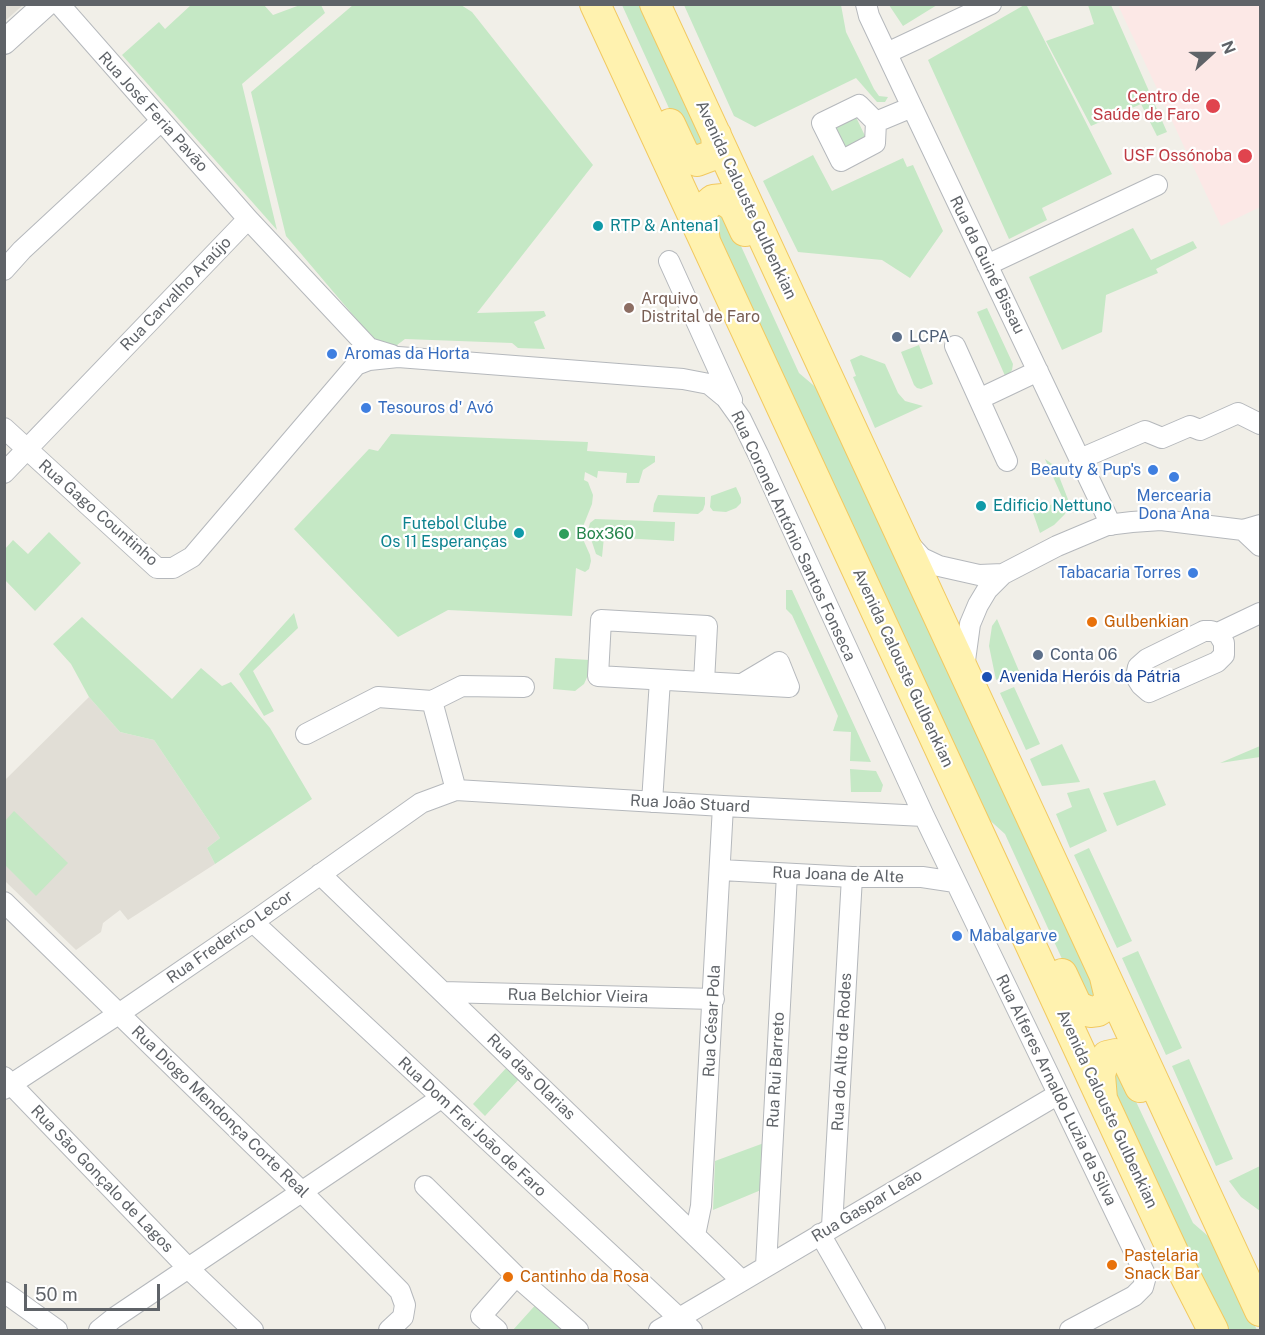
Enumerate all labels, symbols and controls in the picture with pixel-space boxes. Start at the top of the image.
north arrow [1181,24,1241,84]
text: N [1217,38,1239,57]
street label: Rua José Feria Pavão [94,48,212,176]
place label: Centro de Saúde de Faro [1093,87,1200,125]
marker: Centro de Saúde de Faro [1204,97,1222,115]
street label: Avenida Calouste Gulbenkian [691,98,801,302]
place label: USF Ossónoba [1123,146,1232,166]
marker: USF Ossónoba [1236,147,1254,165]
street label: Rua da Guiné Bissau [945,193,1029,337]
place label: RTP & Antena1 [610,216,719,236]
marker: RTP & Antena1 [591,219,605,233]
street label: Rua Carvalho Araújo [117,233,235,355]
place label: Arquivo Distrital de Faro [641,289,760,327]
marker: Arquivo Distrital de Faro [622,301,636,315]
place label: LCPA [909,327,950,347]
marker: LCPA [890,330,904,344]
place label: Aromas da Horta [344,344,470,364]
marker: Aromas da Horta [325,347,339,361]
place label: Tesouros d' Avó [378,398,494,418]
marker: Tesouros d' Avó [359,401,373,415]
street label: Rua Coronel António Santos Fonseca [726,408,860,664]
street label: Rua Gago Countinho [34,456,162,570]
place label: Beauty & Pup's [1030,460,1141,480]
marker: Beauty & Pup's [1146,463,1160,477]
marker: Mercearia Dona Ana [1167,470,1181,484]
place label: Mercearia Dona Ana [1137,486,1211,524]
place label: Edificio Nettuno [993,496,1112,516]
marker: Edificio Nettuno [974,499,988,513]
place label: Futebol Clube Os 11 Esperanças [380,514,507,552]
place label: Box360 [576,524,634,544]
marker: Futebol Clube Os 11 Esperanças [512,526,526,540]
marker: Box360 [557,527,571,541]
place label: Tabacaria Torres [1058,563,1181,583]
street label: Avenida Calouste Gulbenkian [848,566,958,770]
marker: Tabacaria Torres [1186,566,1200,580]
place label: Gulbenkian [1104,612,1189,632]
marker: Gulbenkian [1085,615,1099,629]
place label: Conta 06 [1050,645,1117,665]
marker: Conta 06 [1031,648,1045,662]
place label: Avenida Heróis da Pátria [999,667,1180,687]
marker: Avenida Heróis da Pátria [980,670,994,684]
street label: Rua João Stuard [630,791,750,817]
street label: Rua Joana de Alte [772,863,904,887]
street label: Rua Frederico Lecor [163,886,297,988]
place label: Mabalgarve [969,926,1057,946]
marker: Mabalgarve [950,929,964,943]
street label: Rua César Pola [699,964,725,1078]
street label: Rua Alferes Arnaldo Luzia da Silva [992,971,1120,1209]
street label: Rua do Alto de Rodes [828,972,856,1132]
street label: Rua Belchior Vieira [508,985,648,1007]
street label: Avenida Calouste Gulbenkian [1052,1007,1162,1211]
street label: Rua Rui Barreto [763,1011,789,1129]
street label: Rua Diogo Mendonça Corte Real [127,1022,313,1202]
street label: Rua das Olarias [483,1030,579,1124]
street label: Rua Dom Frei João de Faro [394,1053,550,1201]
street label: Rua São Gonçalo de Lagos [27,1101,177,1257]
street label: Rua Gaspar Leão [808,1165,926,1247]
place label: Pastelaria Snack Bar [1124,1246,1200,1284]
marker: Pastelaria Snack Bar [1105,1258,1119,1272]
place label: Cantinho da Rosa [520,1267,649,1287]
marker: Cantinho da Rosa [501,1270,515,1284]
scale bar [27,1272,164,1310]
text: 50 m [35,1284,78,1305]

